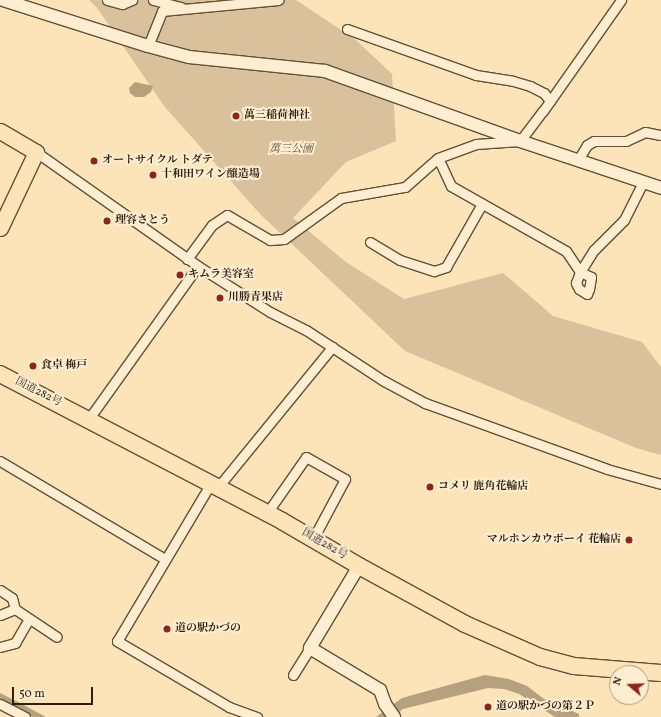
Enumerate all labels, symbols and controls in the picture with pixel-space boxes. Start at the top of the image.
place label: 萬三稲荷神社 [244,109,310,123]
marker: 萬三稲荷神社 [231,111,241,121]
park label: 萬三公園 [269,143,313,157]
place label: オートサイクル トダテ [102,154,214,168]
marker: オートサイクル トダテ [89,156,99,166]
place label: 十和田ワイン醸造場 [161,168,260,182]
marker: 十和田ワイン醸造場 [148,170,158,180]
place label: 理容さとう [115,214,170,228]
marker: 理容さとう [102,216,112,226]
place label: キムラ美容室 [188,268,254,282]
marker: キムラ美容室 [175,270,185,280]
place label: 川勝青果店 [228,291,283,305]
marker: 川勝青果店 [215,293,225,303]
place label: 食卓 梅戸 [41,359,87,373]
marker: 食卓 梅戸 [28,361,38,371]
street label: 国道282号 [13,376,63,410]
place label: コメリ 鹿角花輪店 [438,480,528,494]
marker: コメリ 鹿角花輪店 [425,482,435,492]
street label: 国道282号 [299,527,349,563]
place label: マルホンカウボーイ 花輪店 [487,533,621,547]
marker: マルホンカウボーイ 花輪店 [624,535,634,545]
place label: 道の駅かづの [175,622,241,636]
marker: 道の駅かづの [162,624,172,634]
north arrow [609,665,649,705]
text: N [610,675,627,687]
scale bar [14,679,95,705]
text: 50 m [19,686,45,702]
place label: 道の駅かづの第２Ｐ [496,700,595,714]
marker: 道の駅かづの第２Ｐ [483,702,493,712]

